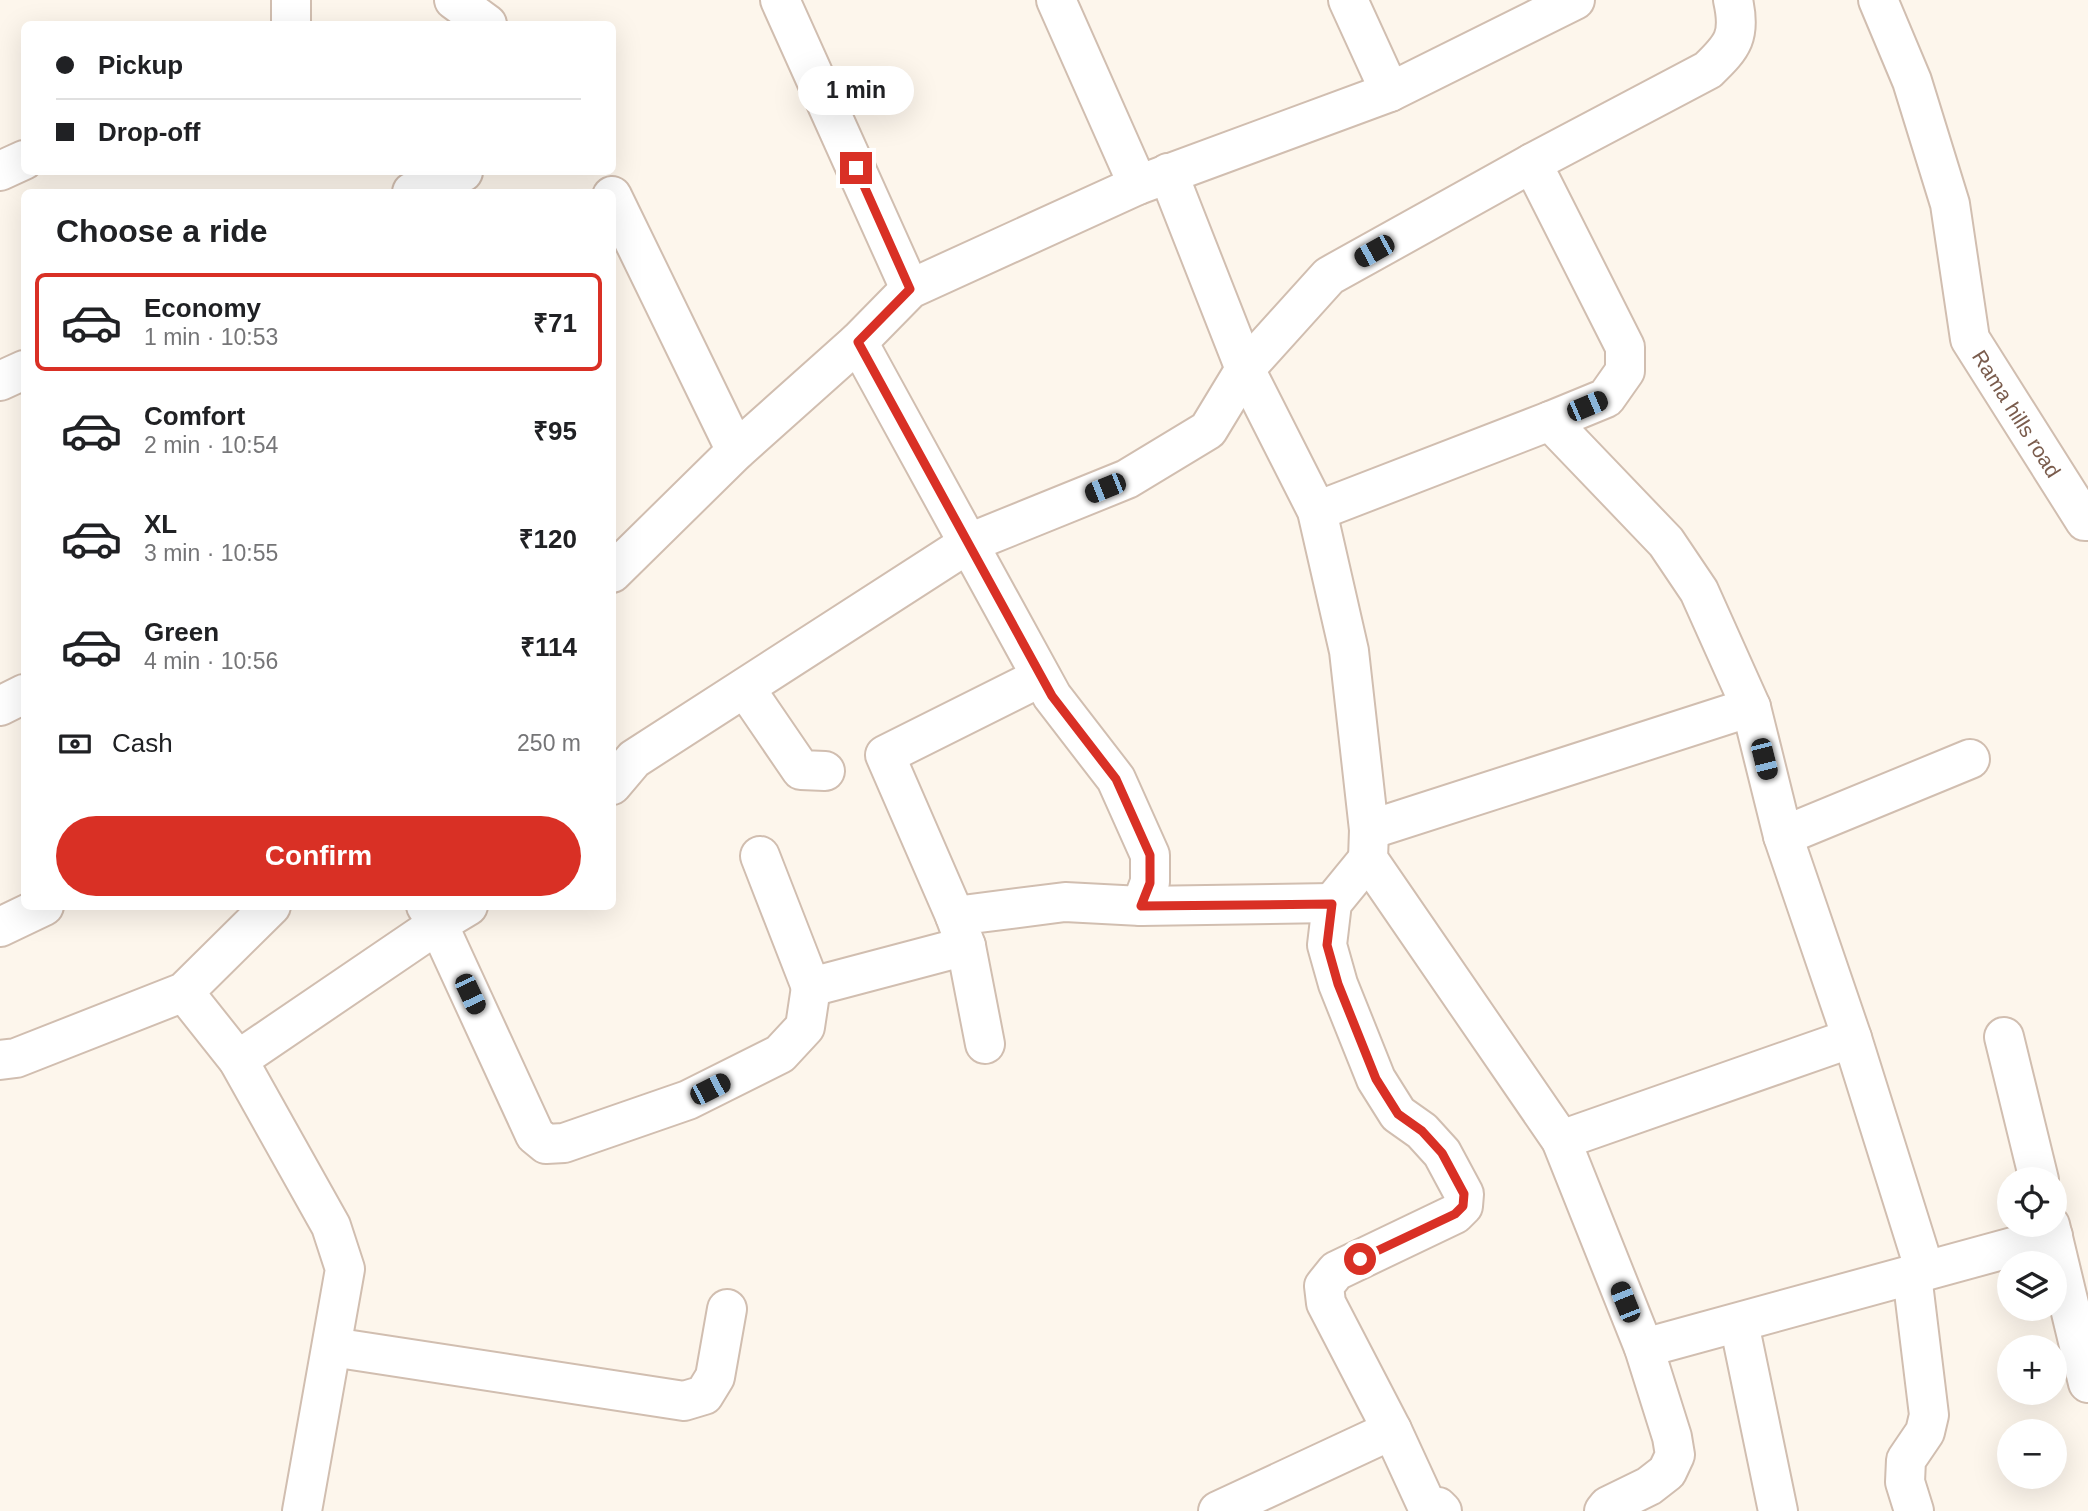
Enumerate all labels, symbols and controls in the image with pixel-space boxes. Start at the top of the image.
text: Pickup [98,50,183,80]
callout: 1 min [798,66,914,116]
text: 1 min [826,77,886,103]
text: Drop-off [98,117,201,147]
route end [840,152,872,184]
text: Choose a ride [56,213,268,249]
car [1351,232,1398,270]
icon: car [60,291,123,354]
text: Economy [144,293,261,323]
text: ₹71 [533,308,577,338]
text: 1 min · 10:53 [144,324,278,350]
street label: Rama hills road [1968,345,2066,481]
car [1564,388,1611,424]
icon: car [60,399,123,462]
text: Comfort [144,401,245,431]
text: ₹95 [533,416,577,446]
text: 2 min · 10:54 [144,432,278,458]
car [1082,470,1129,506]
icon: car [60,507,123,570]
text: XL [144,509,177,539]
text: ₹120 [519,524,577,554]
text: 3 min · 10:55 [144,540,278,566]
icon: car [60,615,123,678]
text: Green [144,617,219,647]
text: ₹114 [520,632,577,662]
text: 4 min · 10:56 [144,648,278,674]
icon: cash [56,725,94,763]
text: Cash [112,728,173,758]
text: 250 m [517,730,581,756]
car [1749,736,1780,782]
button: Confirm [56,816,581,896]
car [452,971,489,1017]
car [687,1070,734,1108]
map controls [1997,1167,2067,1489]
button: locate [1997,1167,2067,1237]
route start [1344,1243,1376,1275]
button: layers [1997,1251,2067,1321]
car [1608,1279,1643,1325]
button: + [1997,1335,2067,1405]
button: − [1997,1419,2067,1489]

